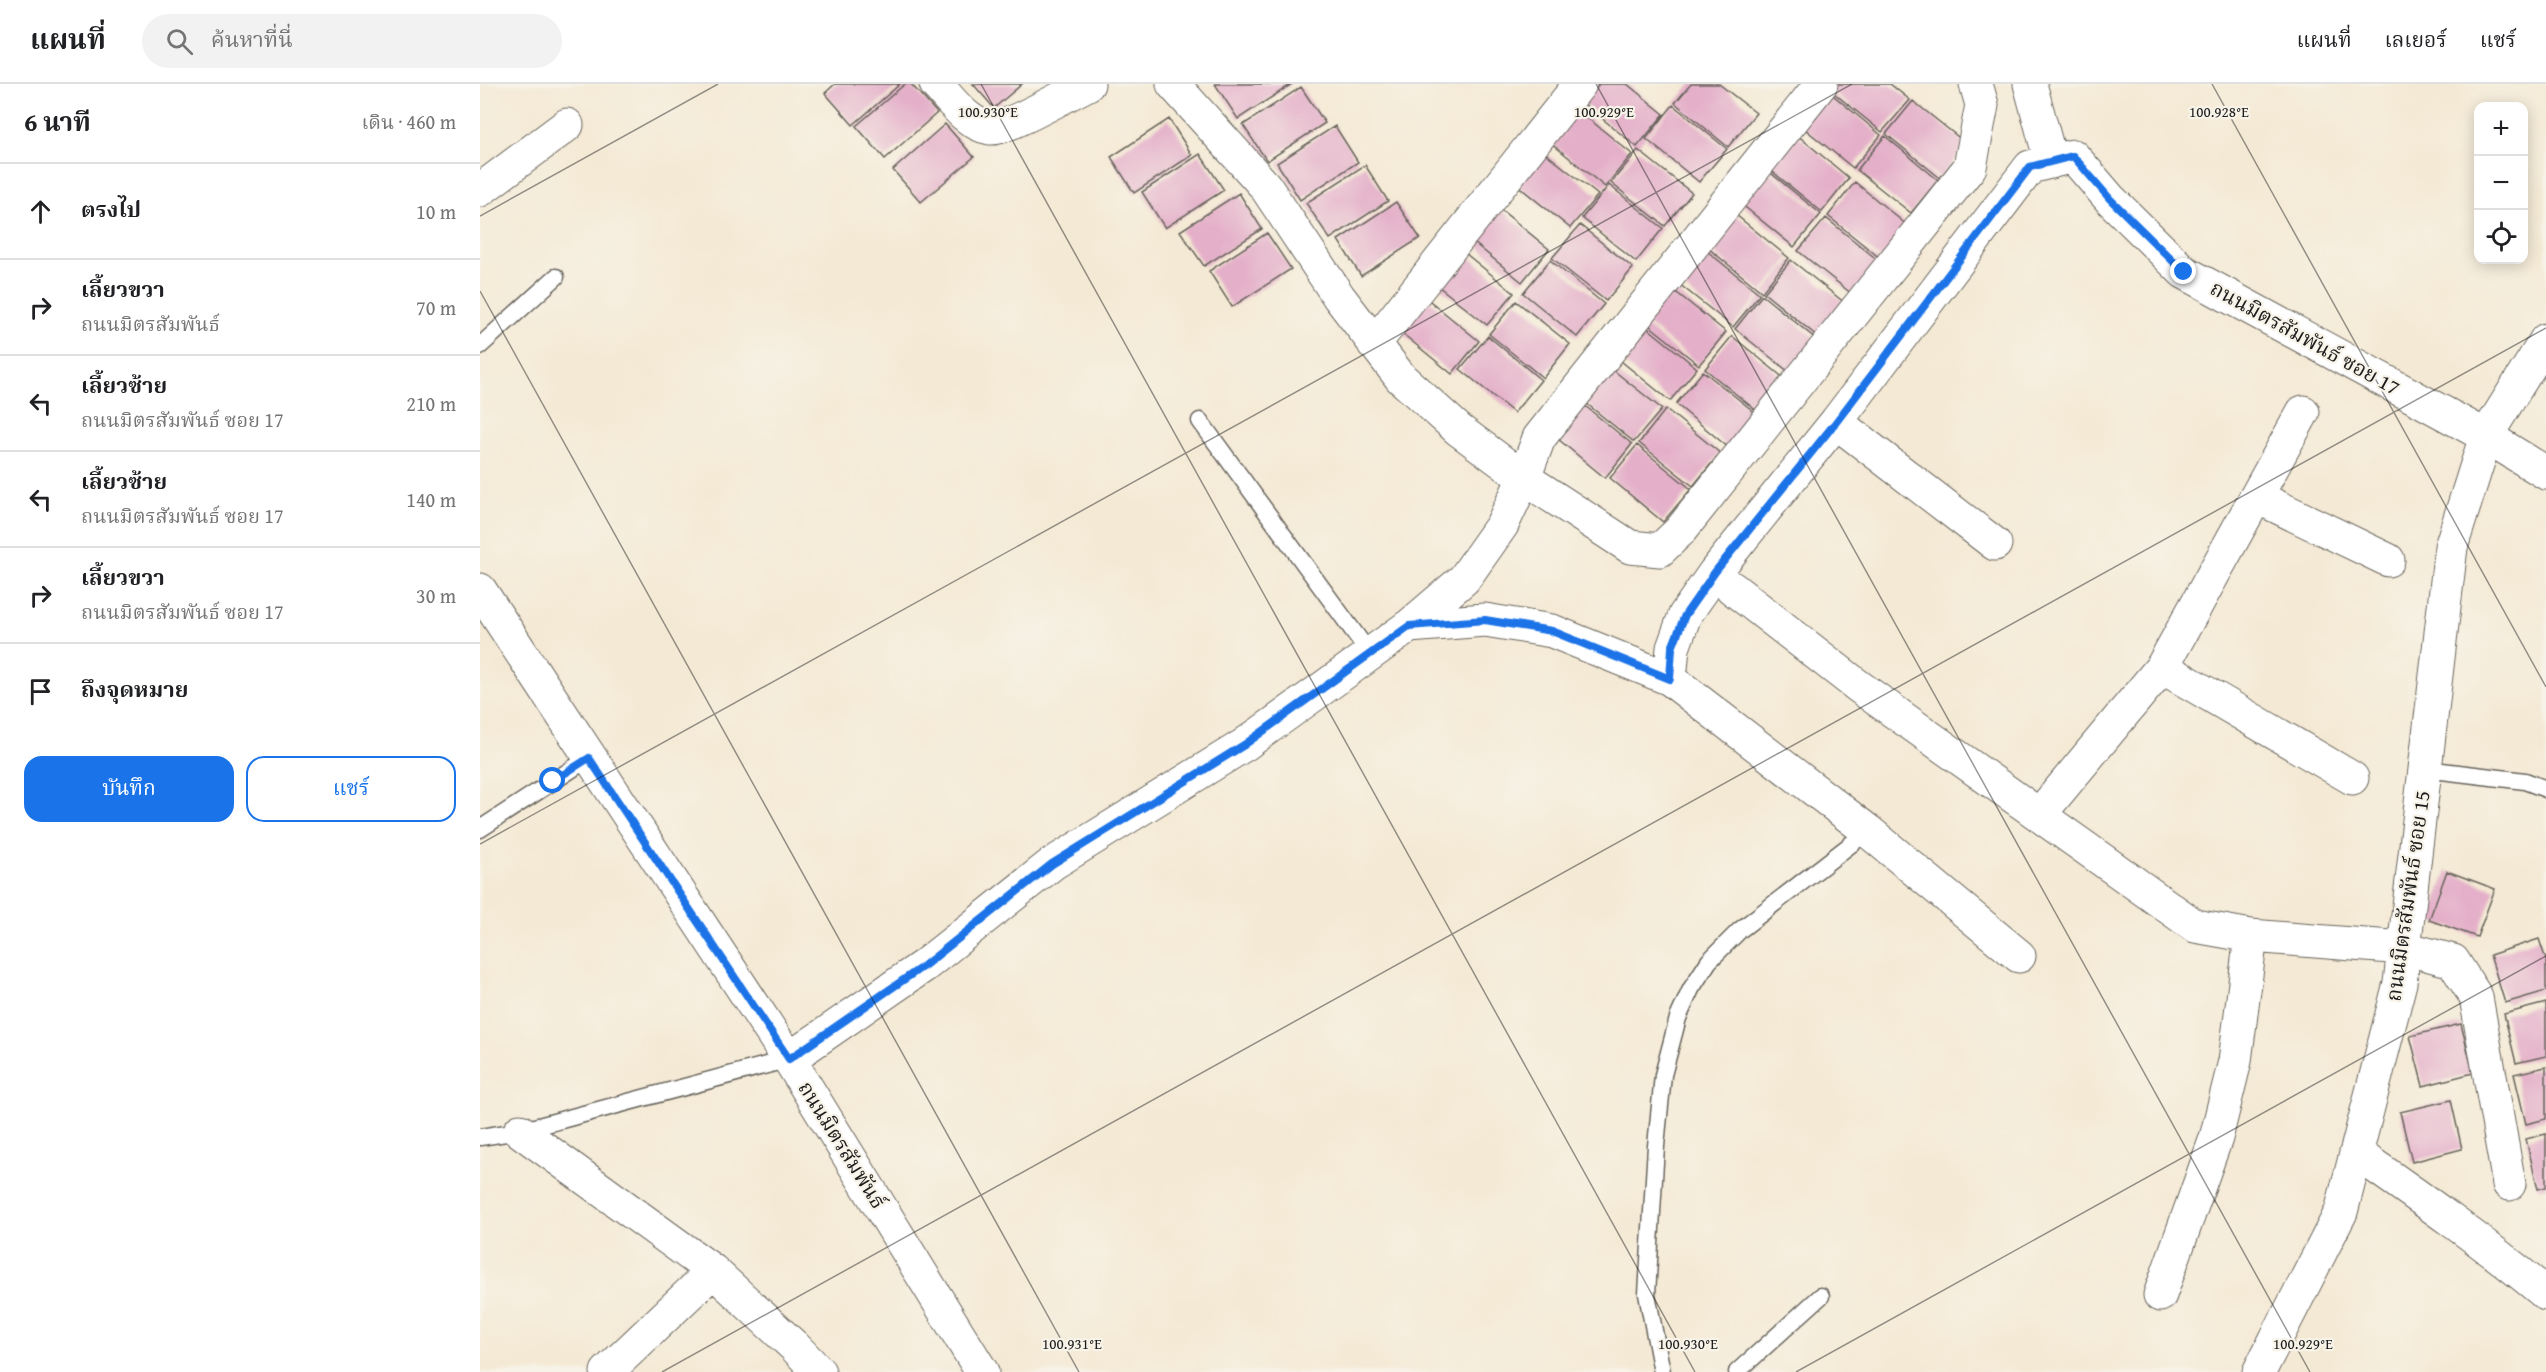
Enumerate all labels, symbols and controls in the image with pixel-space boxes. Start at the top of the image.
search box [142,14,562,68]
text: แผนที่ [30,18,106,59]
text: ค้นหาที่นี่ [211,23,293,55]
text: แผนที่ [2297,24,2352,55]
text: เลเยอร์ [2385,24,2447,55]
text: แชร์ [2480,24,2516,55]
icon: search [163,25,196,58]
text: 100.930°E [958,101,1018,122]
text: 100.929°E [1574,101,1634,122]
text: 100.928°E [2189,101,2249,122]
text: 6 นาที [24,102,91,141]
map controls [2474,102,2528,264]
button: + [2474,102,2528,156]
text: เดิน · 460 m [361,107,456,136]
button: − [2474,156,2528,210]
text: ตรงไป [81,193,141,225]
icon: ahead [24,195,57,228]
text: 10 m [416,197,456,226]
button: locate [2474,210,2528,264]
route end [2170,258,2196,284]
street label: ถนนมิตรสัมพันธ์ ซอย 17 [2205,272,2406,403]
text: เลี้ยวขวา [81,273,165,305]
icon: right [24,291,57,324]
text: 70 m [416,293,456,322]
text: ถนนมิตรสัมพันธ์ [81,309,220,338]
text: เลี้ยวซ้าย [81,369,167,401]
icon: left [24,387,57,420]
text: 210 m [406,389,456,418]
text: ถนนมิตรสัมพันธ์ ซอย 17 [81,405,284,434]
text: เลี้ยวซ้าย [81,465,167,497]
icon: left [24,483,57,516]
text: 140 m [406,485,456,514]
text: ถนนมิตรสัมพันธ์ ซอย 17 [81,501,284,530]
text: เลี้ยวขวา [81,561,165,593]
icon: right [24,579,57,612]
text: 30 m [416,581,456,610]
text: ถนนมิตรสัมพันธ์ ซอย 17 [81,597,284,626]
text: ถึงจุดหมาย [81,673,188,705]
icon: arrive [24,675,57,708]
button: บันทึก [24,756,234,822]
button: แชร์ [246,756,456,822]
route start [539,767,565,793]
street label: ถนนมิตรสัมพันธ์ ซอย 15 [2377,788,2438,1003]
street label: ถนนมิตรสัมพันธ์ [791,1075,894,1215]
text: 100.931°E [1042,1333,1102,1354]
text: 100.930°E [1658,1333,1718,1354]
text: 100.929°E [2273,1333,2333,1354]

